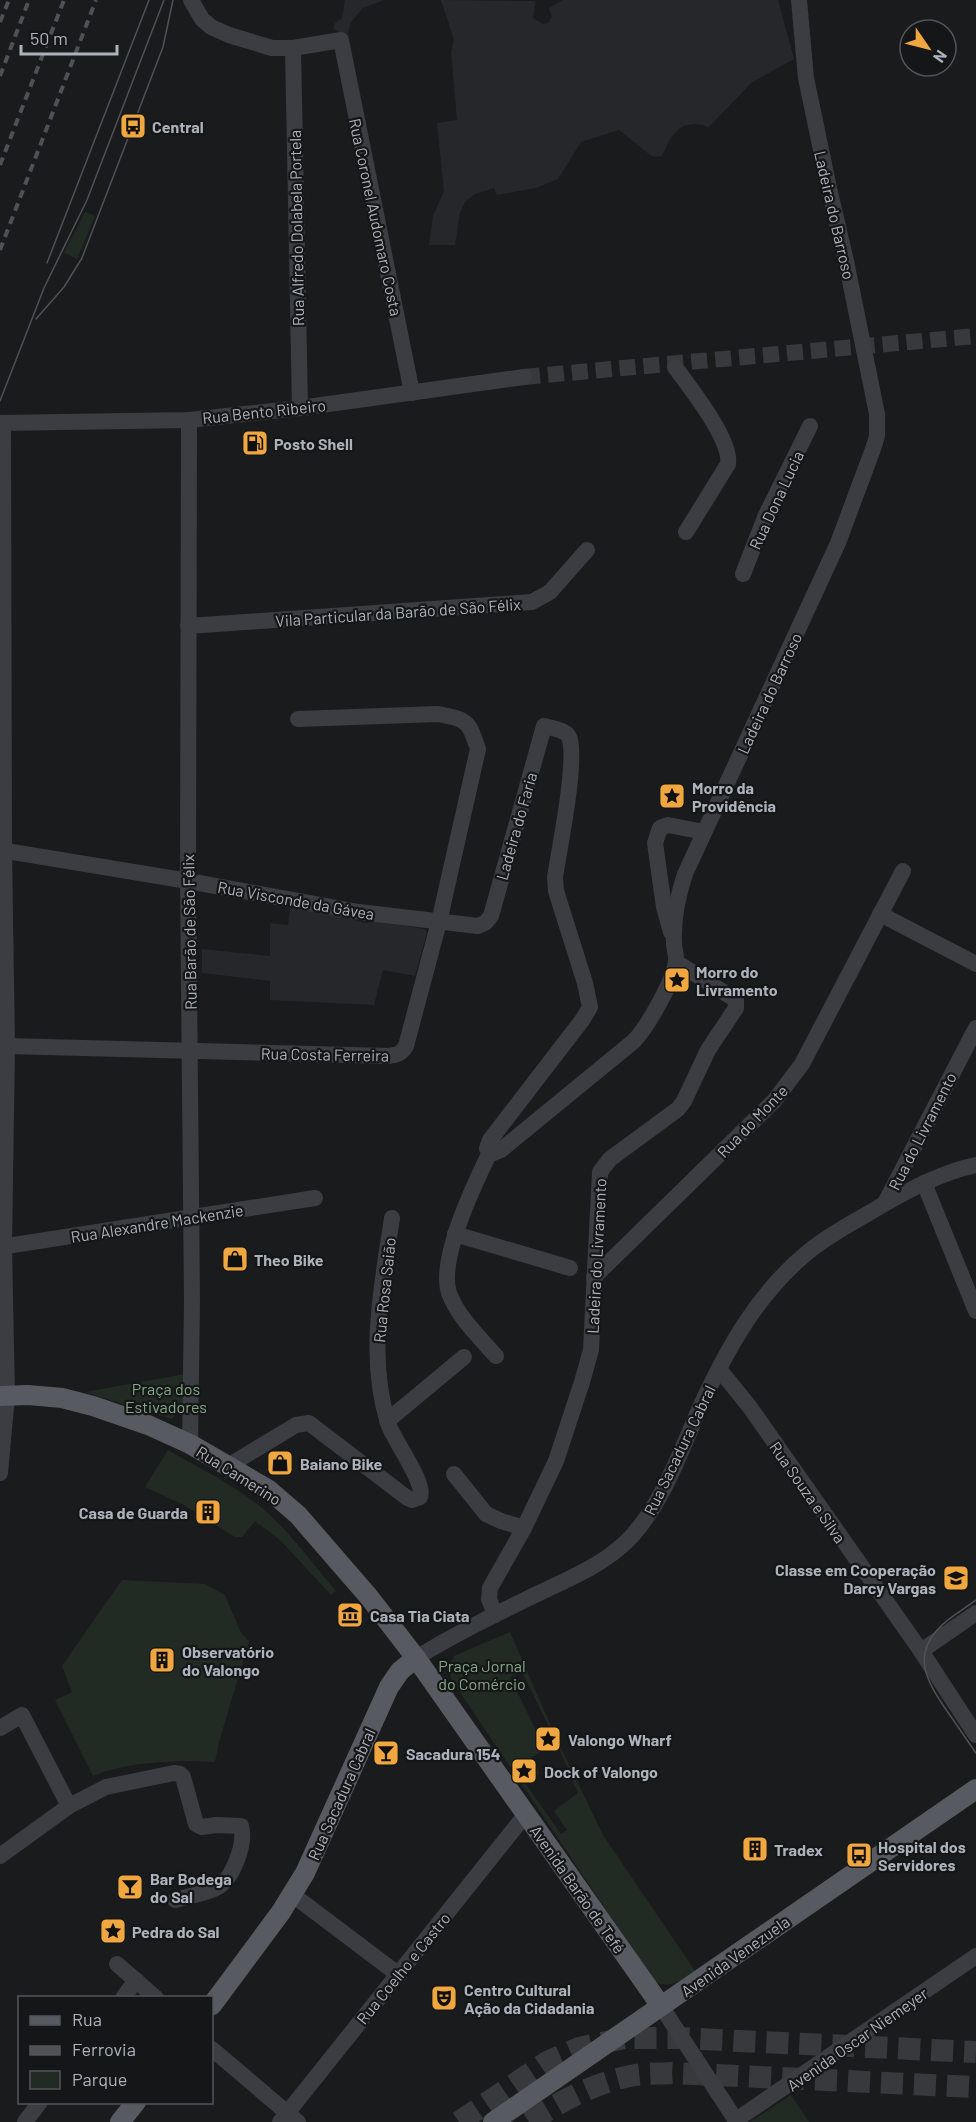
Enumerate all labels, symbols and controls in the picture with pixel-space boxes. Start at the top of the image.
scale bar [21,18,117,56]
north arrow [898,18,958,78]
text: 50 m [30,27,68,49]
text: N [930,47,952,67]
bus stop icon: Central [118,111,148,141]
street label: Rua Coronel Audomaro Costa [346,116,406,318]
place label: Central [152,117,204,136]
street label: Rua Alfredo Dolabela Portela [285,130,307,326]
street label: Ladeira do Barroso [811,149,859,281]
street label: Rua Bento Ribeiro [201,395,327,427]
fuel station icon: Posto Shell [240,428,270,458]
place label: Posto Shell [274,434,353,453]
street label: Rua Dona Lucia [745,448,807,552]
street label: Vila Particular da Barão de São Félix [275,594,522,630]
street label: Ladeira do Barroso [733,630,805,756]
street label: Ladeira do Faria [492,770,540,882]
place label: Morro da Providência [692,778,776,815]
place icon: Morro da Providência [657,781,687,811]
street label: Rua Barão de São Félix [178,854,200,1010]
street label: Rua Visconde da Gávea [216,877,376,923]
place label: Morro do Livramento [696,962,778,999]
place icon: Morro do Livramento [662,965,692,995]
street label: Rua Costa Ferreira [261,1043,389,1065]
street label: Rua do Livramento [884,1069,960,1193]
street label: Rua do Monte [713,1081,791,1161]
street label: Ladeira do Livramento [582,1178,610,1334]
street label: Rua Alexandre Mackenzie [69,1200,245,1246]
street label: Rua Rosa Saião [369,1236,399,1344]
shop icon: Theo Bike [220,1244,250,1274]
place label: Theo Bike [254,1250,324,1269]
park label: Praça dos Estivadores [125,1379,207,1416]
street label: Rua Sacadura Cabral [639,1382,719,1518]
street label: Rua Souza e Silva [766,1438,850,1546]
street label: Rua Camerino [193,1441,285,1509]
shop icon: Baiano Bike [265,1448,295,1478]
place label: Baiano Bike [300,1454,382,1473]
building icon: Casa de Guarda [193,1497,223,1527]
place label: Casa de Guarda [79,1503,188,1522]
place label: Classe em Cooperação Darcy Vargas [775,1560,936,1597]
school or university icon: Classe em Cooperação Darcy Vargas [941,1563,971,1593]
museum icon: Casa Tia Ciata [335,1600,365,1630]
place label: Casa Tia Ciata [370,1606,469,1625]
place label: Observatório do Valongo [182,1642,274,1679]
building icon: Observatório do Valongo [147,1645,177,1675]
park label: Praça Jornal do Comércio [438,1656,526,1693]
place icon: Valongo Wharf [533,1724,563,1754]
street label: Rua Sacadura Cabral [303,1725,379,1863]
place label: Valongo Wharf [568,1730,672,1749]
bar icon: Sacadura 154 [371,1738,401,1768]
place label: Sacadura 154 [406,1744,500,1763]
place icon: Dock of Valongo [509,1756,539,1786]
place label: Dock of Valongo [544,1762,658,1781]
street label: Avenida Barão de Tefé [527,1821,629,1957]
building icon: Tradex [740,1834,770,1864]
place label: Hospital dos Servidores [878,1837,966,1874]
place label: Tradex [774,1840,823,1859]
bus stop icon: Hospital dos Servidores [844,1840,874,1870]
place label: Bar Bodega do Sal [150,1869,232,1906]
bar icon: Bar Bodega do Sal [115,1872,145,1902]
street label: Rua Coelho e Castro [352,1908,454,2028]
street label: Avenida Venezuela [677,1911,793,2001]
place icon: Pedra do Sal [98,1916,128,1946]
place label: Pedra do Sal [132,1922,220,1941]
place label: Centro Cultural Ação da Cidadania [464,1980,594,2017]
theatre icon: Centro Cultural Ação da Cidadania [429,1983,459,2013]
street label: Avenida Oscar Niemeyer [783,1983,931,2095]
legend [18,1996,213,2104]
text: Rua [72,2008,102,2030]
text: Ferrovia [72,2038,136,2060]
text: Parque [72,2068,127,2090]

